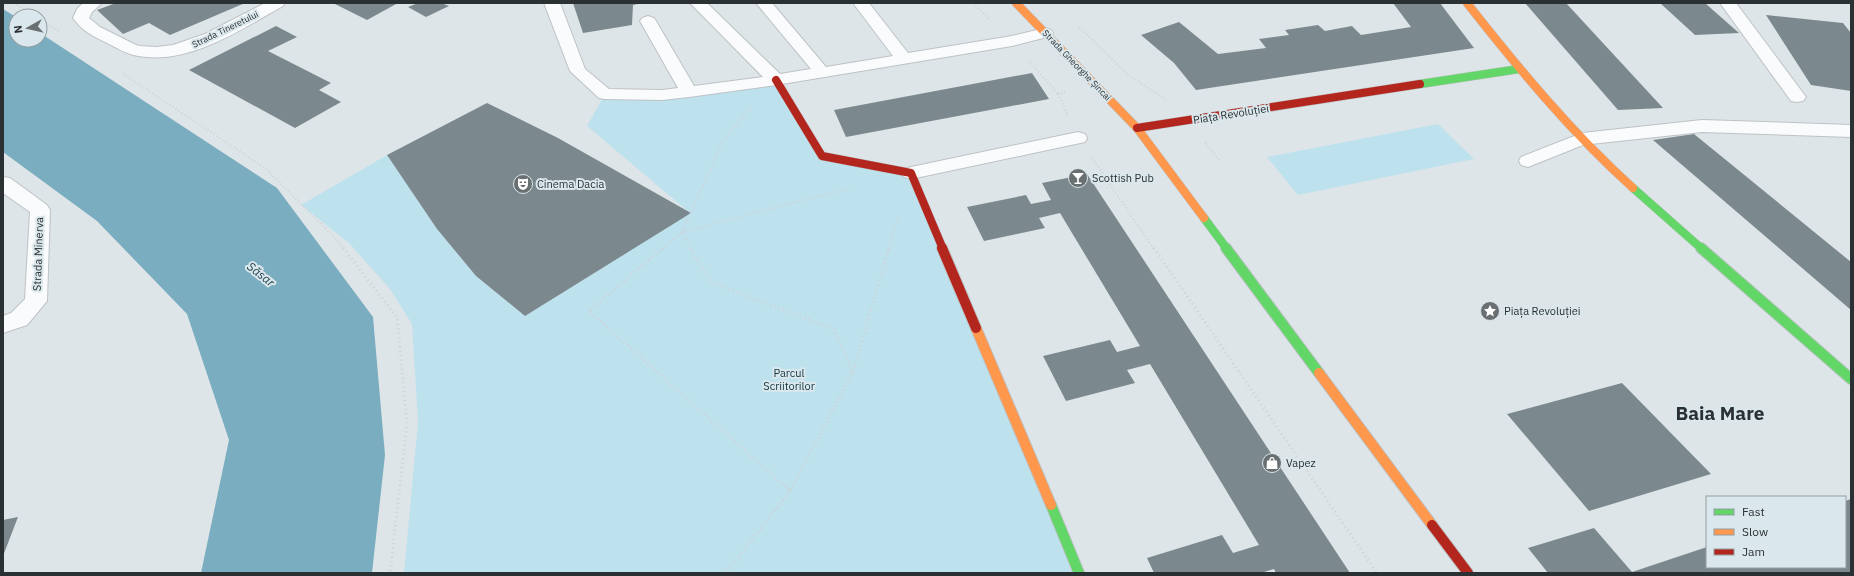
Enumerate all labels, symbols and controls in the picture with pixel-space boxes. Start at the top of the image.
north arrow [8,8,48,48]
street label: Strada Tineretului [190,8,260,50]
text: N [11,24,26,34]
street label: Strada Gheorghe Șincai [1040,27,1114,103]
street label: Piața Revoluției [1192,101,1270,127]
bar icon: Scottish Pub [1067,167,1089,189]
place label: Scottish Pub [1092,171,1154,185]
theatre icon: Cinema Dacia [512,173,534,195]
place label: Cinema Dacia [537,177,604,191]
street label: Strada Minerva [30,217,46,291]
water label: Săsar [244,259,278,290]
place icon: Piața Revoluției [1479,300,1501,322]
place label: Piața Revoluției [1504,304,1581,318]
park label: Parcul Scriitorilor [763,366,815,393]
district label: Baia Mare [1676,401,1764,425]
shop icon: Vapez [1261,452,1283,474]
place label: Vapez [1286,456,1316,470]
legend [1706,496,1846,568]
text: Fast [1742,504,1765,519]
text: Slow [1742,524,1768,539]
text: Jam [1742,544,1765,559]

